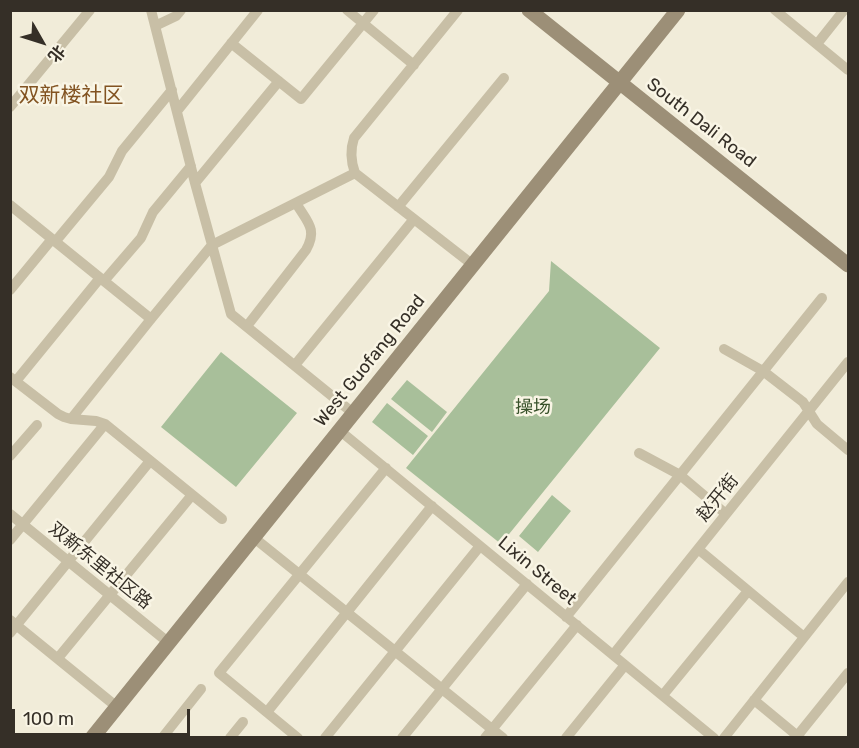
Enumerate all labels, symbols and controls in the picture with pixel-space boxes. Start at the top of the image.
north arrow [12,12,72,72]
text: 北 [44,41,69,66]
street label: South Dali Road [642,74,760,172]
district label: 双新楼社区 [19,83,123,109]
street label: West Guofang Road [310,291,430,431]
park label: 操场 [515,397,551,419]
street label: 赵开街 [693,470,743,526]
street label: 双新东里社区路 [44,518,156,614]
street label: Lixin Street [493,532,581,610]
scale bar [15,697,194,735]
text: 100 m [23,708,74,730]

